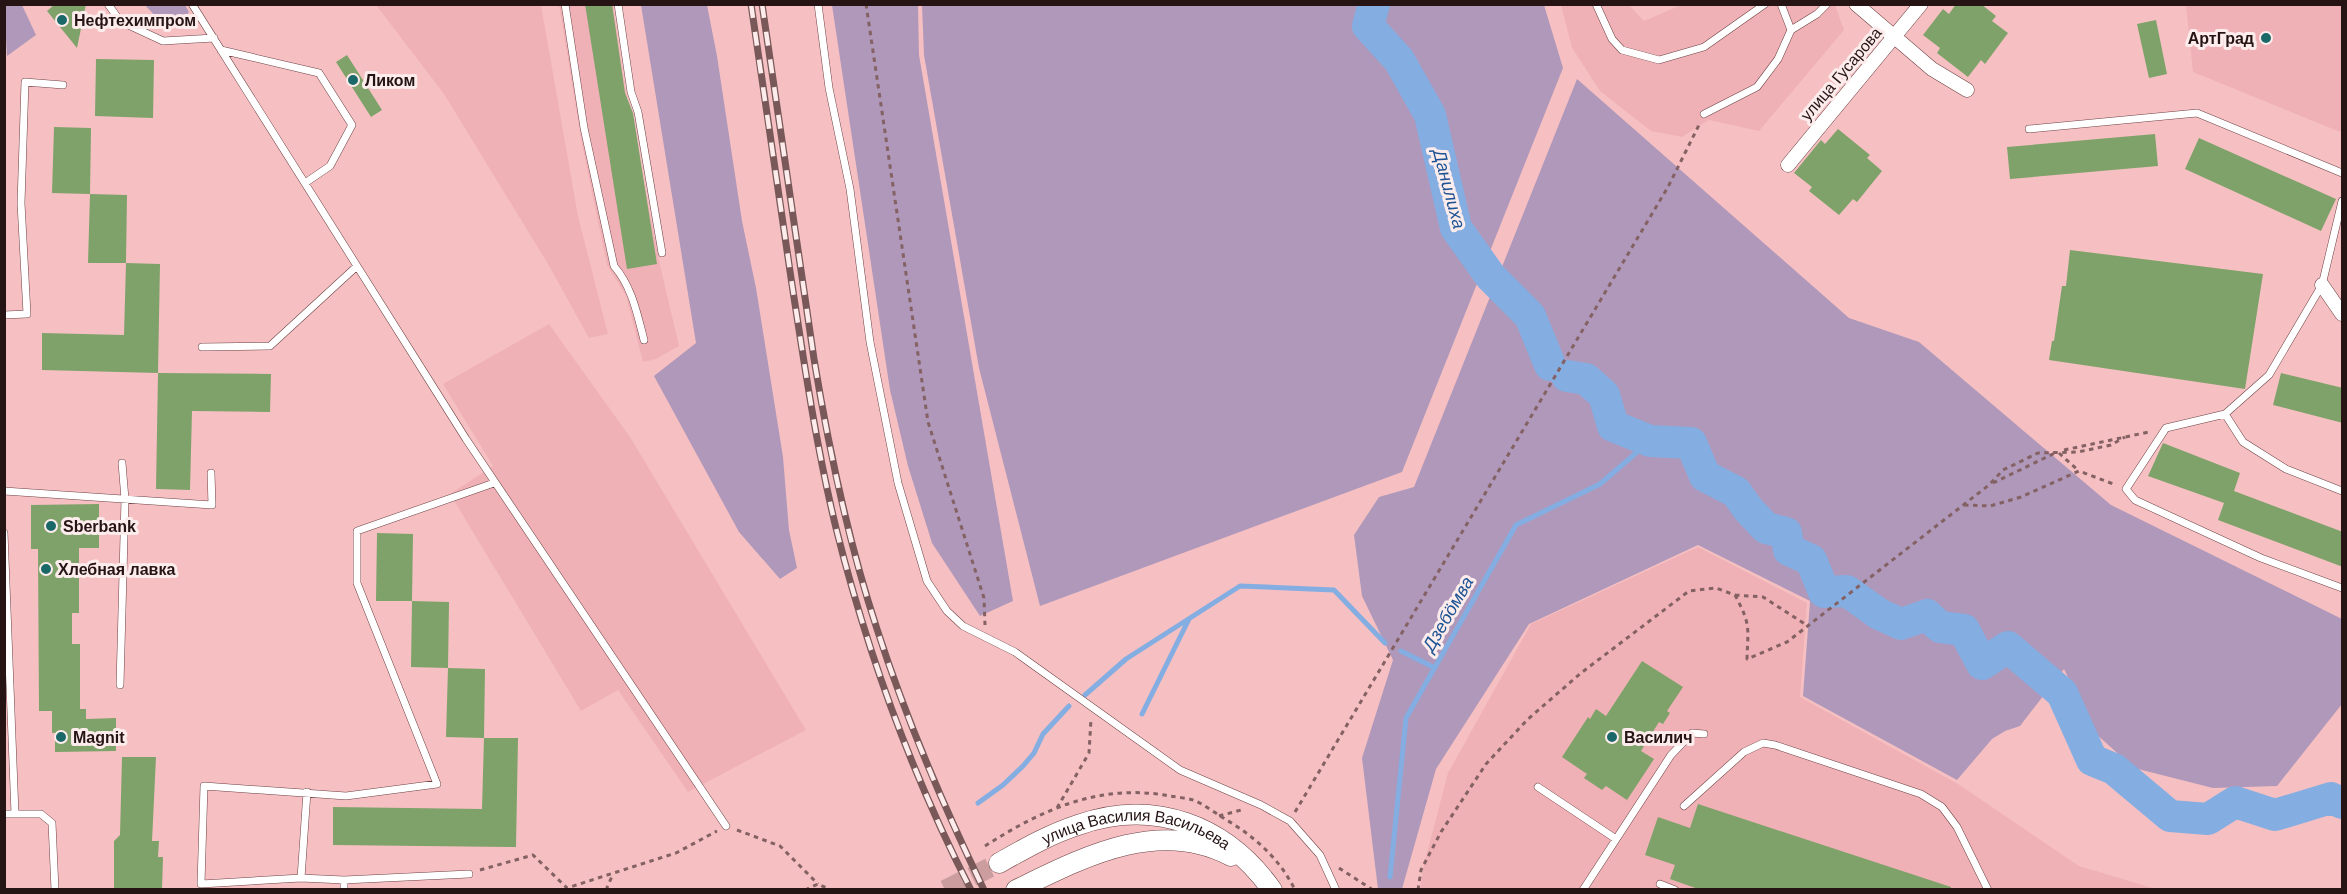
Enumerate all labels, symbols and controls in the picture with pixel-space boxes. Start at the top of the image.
place label: Нефтехимпром [74,12,196,29]
marker: Нефтехимпром [55,13,69,27]
street label: улица Гусарова [1797,24,1885,124]
place label: АртГрад [2188,30,2254,47]
marker: АртГрад [2259,31,2273,45]
place label: Ликом [365,72,415,89]
marker: Ликом [346,73,360,87]
water label: Данилиха [1428,145,1469,231]
place label: Sberbank [63,518,136,535]
marker: Sberbank [44,519,58,533]
place label: Хлебная лавка [58,561,175,578]
marker: Хлебная лавка [39,562,53,576]
water label: Дзебӧмва [1418,573,1477,657]
place label: Magnit [73,729,125,746]
place label: Василич [1624,729,1692,746]
marker: Magnit [54,730,68,744]
marker: Василич [1605,730,1619,744]
text: улица Василия Васильева [1039,806,1234,852]
street label: улица Василия Васильева [1037,833,1235,859]

